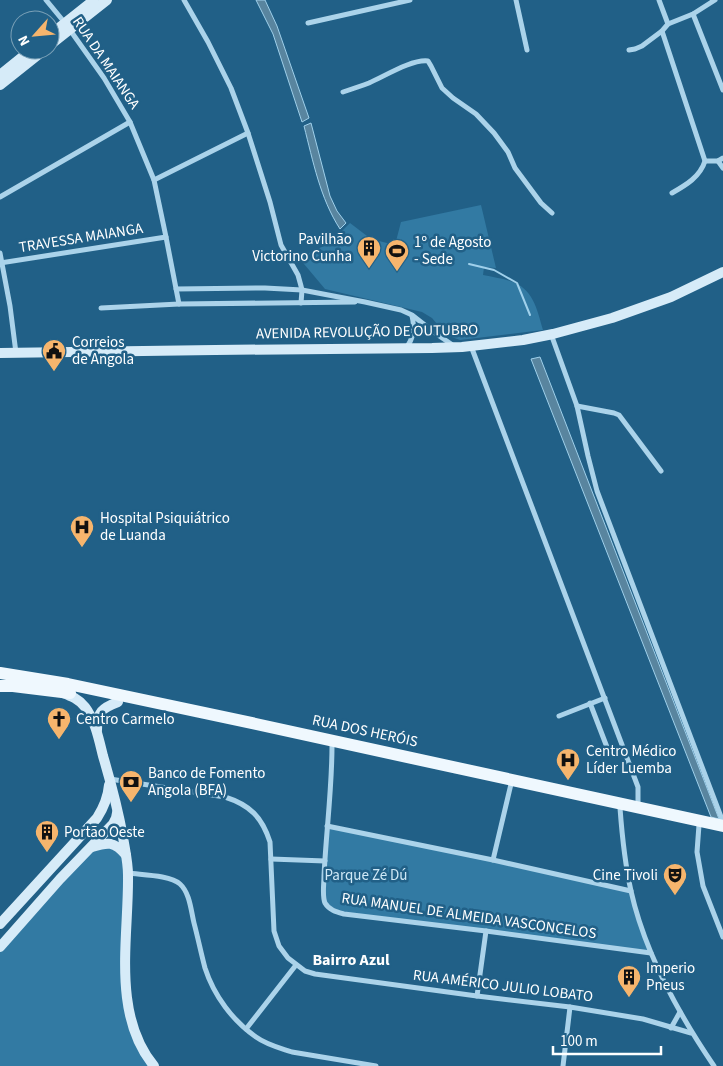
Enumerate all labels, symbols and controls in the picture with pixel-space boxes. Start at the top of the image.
north arrow [10,10,60,60]
street label: RUA DA MAIANGA [67,13,145,114]
text: N [13,32,35,49]
street label: TRAVESSA MAIANGA [18,218,145,258]
place label: Pavilhão Victorino Cunha [252,229,352,267]
place label: 1º de Agosto - Sede [414,232,491,270]
building icon: Pavilhão Victorino Cunha [356,235,382,269]
sports icon: 1º de Agosto - Sede [384,238,410,272]
street label: AVENIDA REVOLUÇÃO DE OUTUBRO [256,320,478,344]
place label: Correios de Angola [72,332,134,370]
public building icon: Correios de Angola [41,338,67,372]
place label: Hospital Psiquiátrico de Luanda [100,508,230,546]
hospital icon: Hospital Psiquiátrico de Luanda [69,514,95,548]
church icon: Centro Carmelo [46,706,72,740]
place label: Centro Carmelo [76,709,175,730]
street label: RUA DOS HERÓIS [310,710,420,752]
place label: Centro Médico Líder Luemba [586,741,676,779]
hospital icon: Centro Médico Líder Luemba [555,747,581,781]
place label: Banco de Fomento Angola (BFA) [148,763,265,801]
bank icon: Banco de Fomento Angola (BFA) [118,769,144,803]
building icon: Portão Oeste [34,819,60,853]
place label: Portão Oeste [64,822,145,843]
theatre icon: Cine Tivoli [662,862,688,896]
park label: Parque Zé Dú [325,865,407,886]
place label: Cine Tivoli [593,865,658,886]
street label: RUA MANUEL DE ALMEIDA VASCONCELOS [340,888,598,944]
district label: Bairro Azul [312,949,390,971]
place label: Imperio Pneus [646,958,695,996]
building icon: Imperio Pneus [616,964,642,998]
street label: RUA AMÉRICO JULIO LOBATO [412,965,594,1007]
scale bar [553,1024,660,1056]
text: 100 m [560,1031,598,1052]

